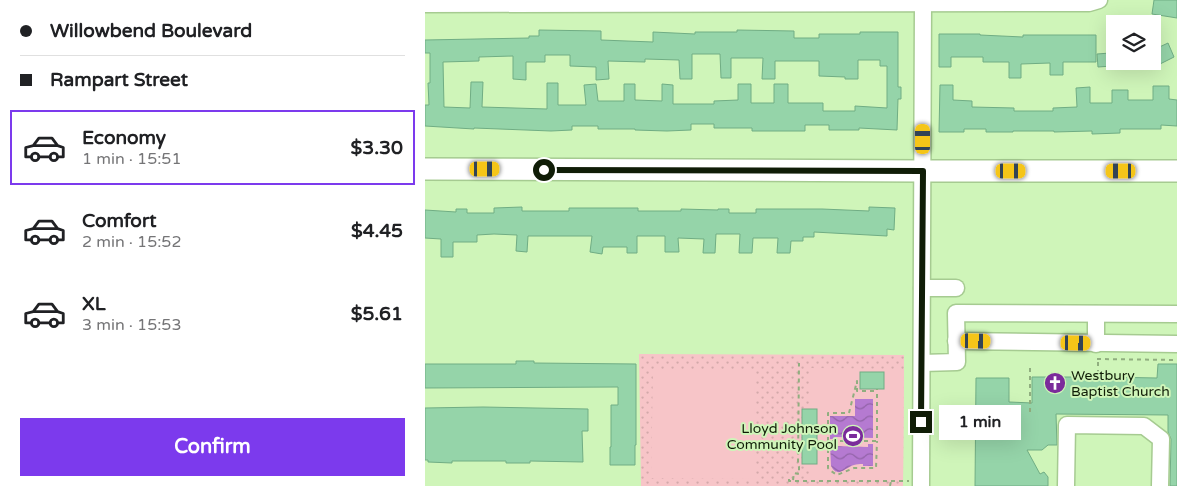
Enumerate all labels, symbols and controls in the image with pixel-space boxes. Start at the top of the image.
map controls [1106,15,1161,70]
button: layers [1106,15,1161,70]
text: Willowbend Boulevard [50,20,252,42]
text: Rampart Street [50,69,188,91]
car [915,124,930,154]
icon: car [22,125,67,170]
text: Economy [82,127,166,149]
text: $3.30 [351,137,403,159]
text: 1 min · 15:51 [82,149,181,169]
route start [533,159,555,181]
car [470,162,500,177]
car [996,164,1026,179]
car [1106,164,1136,179]
icon: car [22,208,67,253]
text: Comfort [82,210,156,232]
text: $4.45 [351,220,403,242]
text: 2 min · 15:52 [82,232,181,252]
icon: car [22,291,67,336]
text: XL [82,293,106,315]
text: $5.61 [351,303,403,325]
text: 3 min · 15:53 [82,315,181,335]
car [960,333,991,349]
car [1060,335,1091,351]
place label: Westbury Baptist Church [1071,367,1170,400]
church icon: Westbury Baptist Church [1043,371,1067,395]
callout: 1 min [939,404,1021,440]
route end [910,411,932,433]
text: 1 min [959,412,1001,432]
button: Confirm [20,418,405,476]
place label: Lloyd Johnson Community Pool [727,420,837,453]
sports icon: Lloyd Johnson Community Pool [841,424,865,448]

